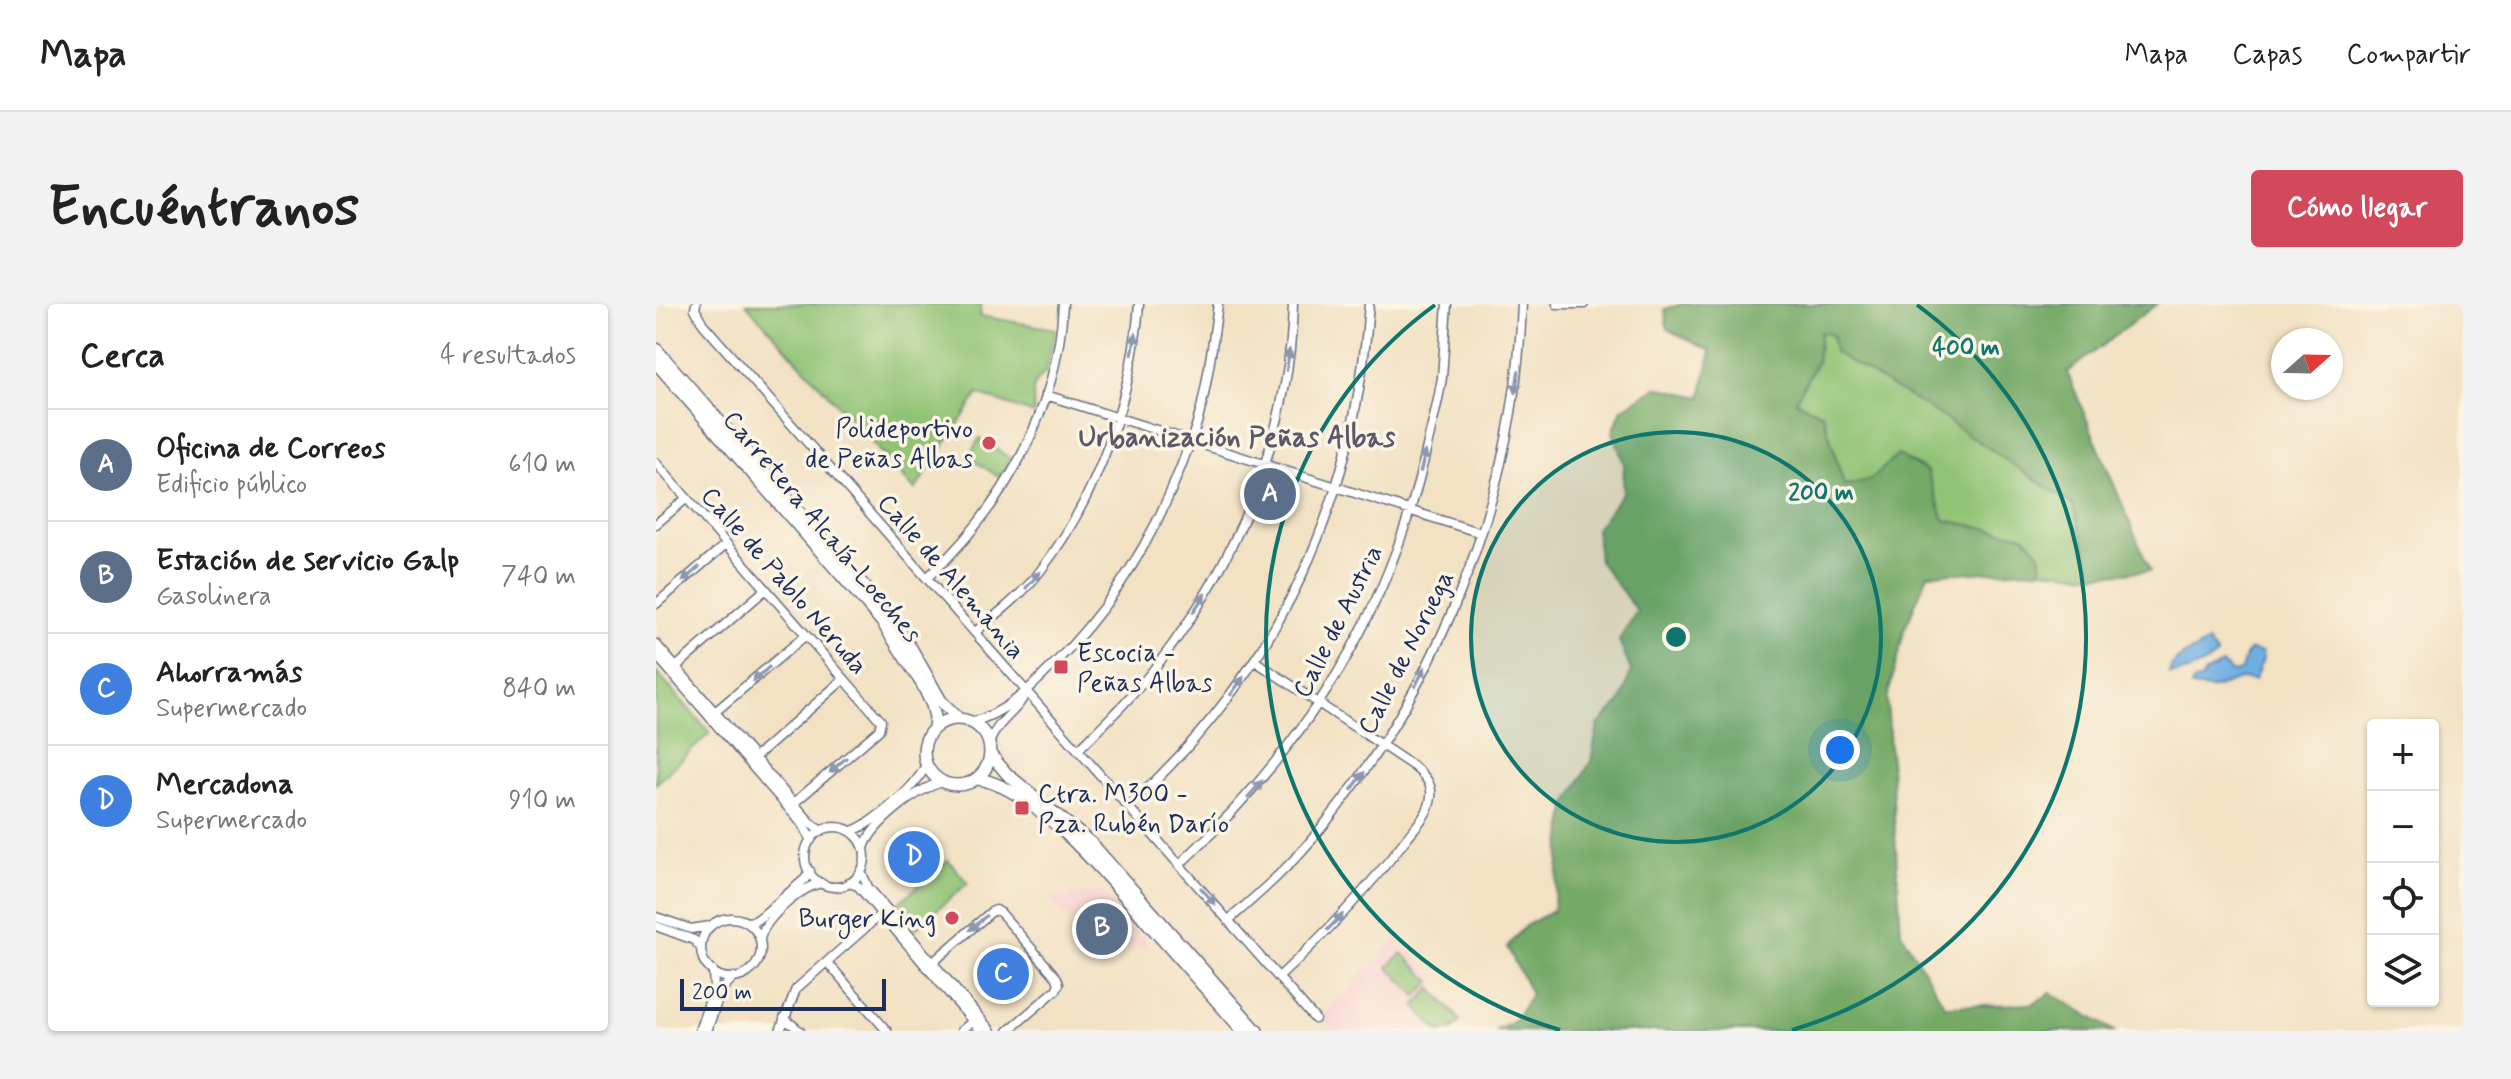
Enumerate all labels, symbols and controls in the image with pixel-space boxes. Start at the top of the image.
text: Mapa [40,31,127,80]
text: Mapa [2124,37,2188,74]
text: Capas [2232,37,2302,74]
text: Compartir [2346,37,2471,74]
button: Cómo llegar [2251,170,2463,247]
text: Encuéntranos [48,172,359,245]
north arrow [2271,328,2343,400]
one-way arrow [1129,331,1141,356]
text: 400 m [1932,333,2000,364]
text: Cerca [80,334,165,379]
text: 4 resultados [440,339,576,373]
one-way arrow [1282,348,1295,373]
one-way arrow [1510,370,1523,395]
street label: Carretera Alcalá-Loeches [714,404,929,650]
place label: Polideportivo de Peñas Albas [805,413,973,477]
district label: Urbanización Peñas Albas [1079,420,1396,457]
text: Oficina de Correos [156,429,386,468]
marker: Polideportivo de Peñas Albas [980,434,998,452]
text: A [97,448,115,482]
text: 610 m [508,448,576,482]
one-way arrow [1418,449,1430,474]
pin: A [1244,464,1296,524]
text: Edificio público [156,468,307,502]
text: 200 m [1788,478,1854,509]
street label: Calle de Pablo Neruda [692,480,875,682]
street label: Calle de Alemania [869,487,1032,667]
street label: Calle de Austria [1286,540,1392,704]
text: Estación de servicio Galp [156,541,459,580]
text: B [98,560,114,594]
text: 740 m [501,560,576,594]
one-way arrow [681,565,701,582]
street label: Calle de Noruega [1351,565,1463,741]
one-way arrow [1023,570,1041,589]
text: Gasolinera [156,580,271,614]
one-way arrow [1192,592,1207,613]
centre of rings [1662,623,1690,651]
place label: Escocia - Peñas Albas [1077,637,1213,701]
text: Ahorramás [156,653,302,692]
marker: Escocia - Peñas Albas [1052,658,1070,676]
one-way arrow [751,665,771,682]
one-way arrow [1414,666,1427,689]
text: C [97,672,115,706]
text: 840 m [502,672,576,706]
one-way arrow [1229,675,1245,696]
text: Supermercado [156,692,307,726]
map controls [2367,719,2439,1007]
button: + [2367,719,2439,791]
your location [1820,730,1860,770]
one-way arrow [829,756,849,773]
text: Mercadona [156,765,294,804]
one-way arrow [1349,770,1365,791]
place label: Ctra. M300 - Pza. Rubén Darío [1038,778,1229,842]
one-way arrow [1245,779,1263,798]
text: D [97,784,115,818]
text: 910 m [509,784,576,818]
button: − [2367,791,2439,863]
marker: Ctra. M300 - Pza. Rubén Darío [1013,799,1031,817]
text: Supermercado [156,804,307,838]
pin: D [888,827,940,887]
button: locate [2367,863,2439,935]
one-way arrow [1199,886,1216,906]
pin: B [1076,899,1128,959]
place label: Burger King [798,903,936,939]
marker: Burger King [943,909,961,927]
one-way arrow [1325,913,1343,932]
one-way arrow [969,914,989,931]
button: layers [2367,935,2439,1007]
pin: C [977,944,1029,1004]
scale bar [680,975,886,1011]
text: 200 m [692,979,752,1007]

